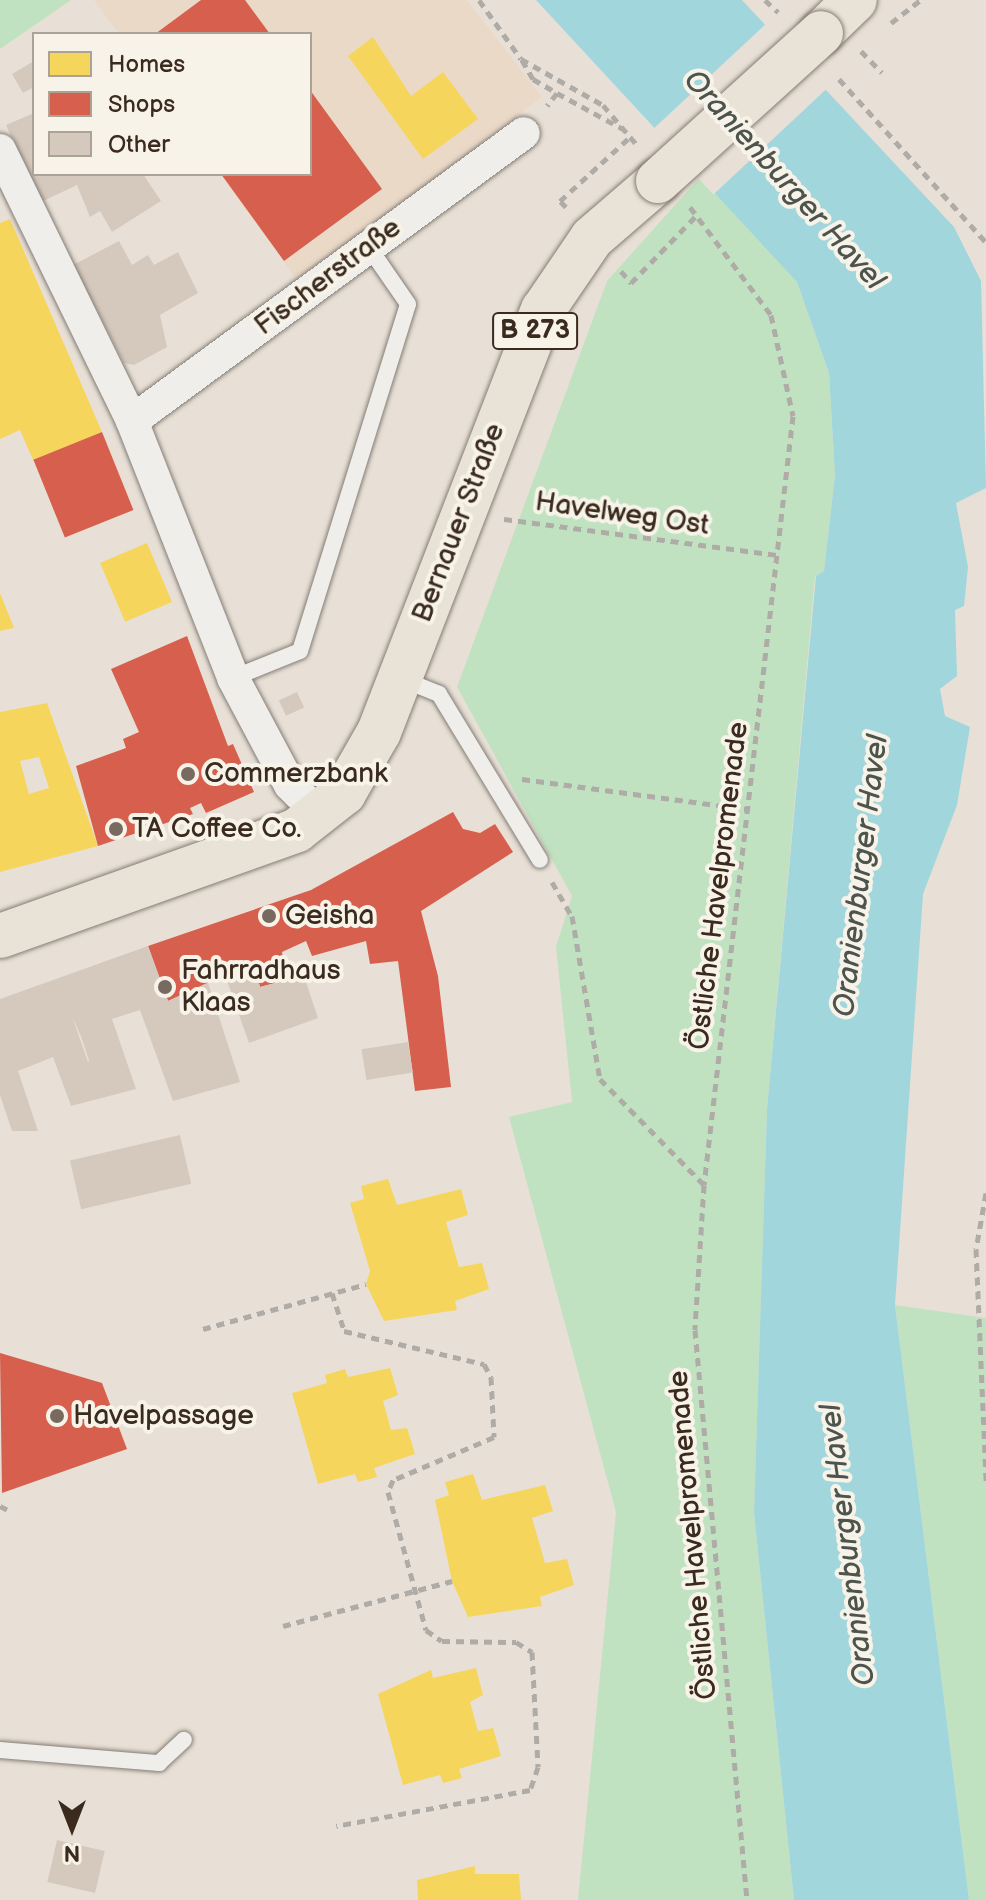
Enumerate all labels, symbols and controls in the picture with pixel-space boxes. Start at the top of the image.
legend [32,32,312,176]
text: Homes [108,50,185,79]
water label: Oranienburger Havel [676,62,892,298]
text: Shops [108,90,175,119]
text: Other [108,130,170,159]
street label: Fischerstraße [248,211,408,343]
road number: B 273 [491,309,579,353]
street label: Bernauer Straße [406,419,512,627]
street label: Havelweg Ost [533,485,711,543]
street label: Östliche Havelpromenade [682,720,756,1052]
water label: Oranienburger Havel [826,733,896,1019]
place label: Commerzbank [204,757,388,791]
marker: Commerzbank [179,765,197,783]
place label: TA Coffee Co. [132,812,302,846]
marker: TA Coffee Co. [107,820,125,838]
place label: Geisha [285,899,374,933]
marker: Geisha [260,907,278,925]
place label: Fahrradhaus Klaas [181,954,341,1020]
marker: Fahrradhaus Klaas [156,978,174,996]
street label: Östliche Havelpromenade [662,1369,724,1701]
place label: Havelpassage [73,1399,254,1433]
water label: Oranienburger Havel [813,1402,883,1688]
marker: Havelpassage [48,1407,66,1425]
north arrow [32,1788,112,1868]
text: N [64,1839,80,1866]

